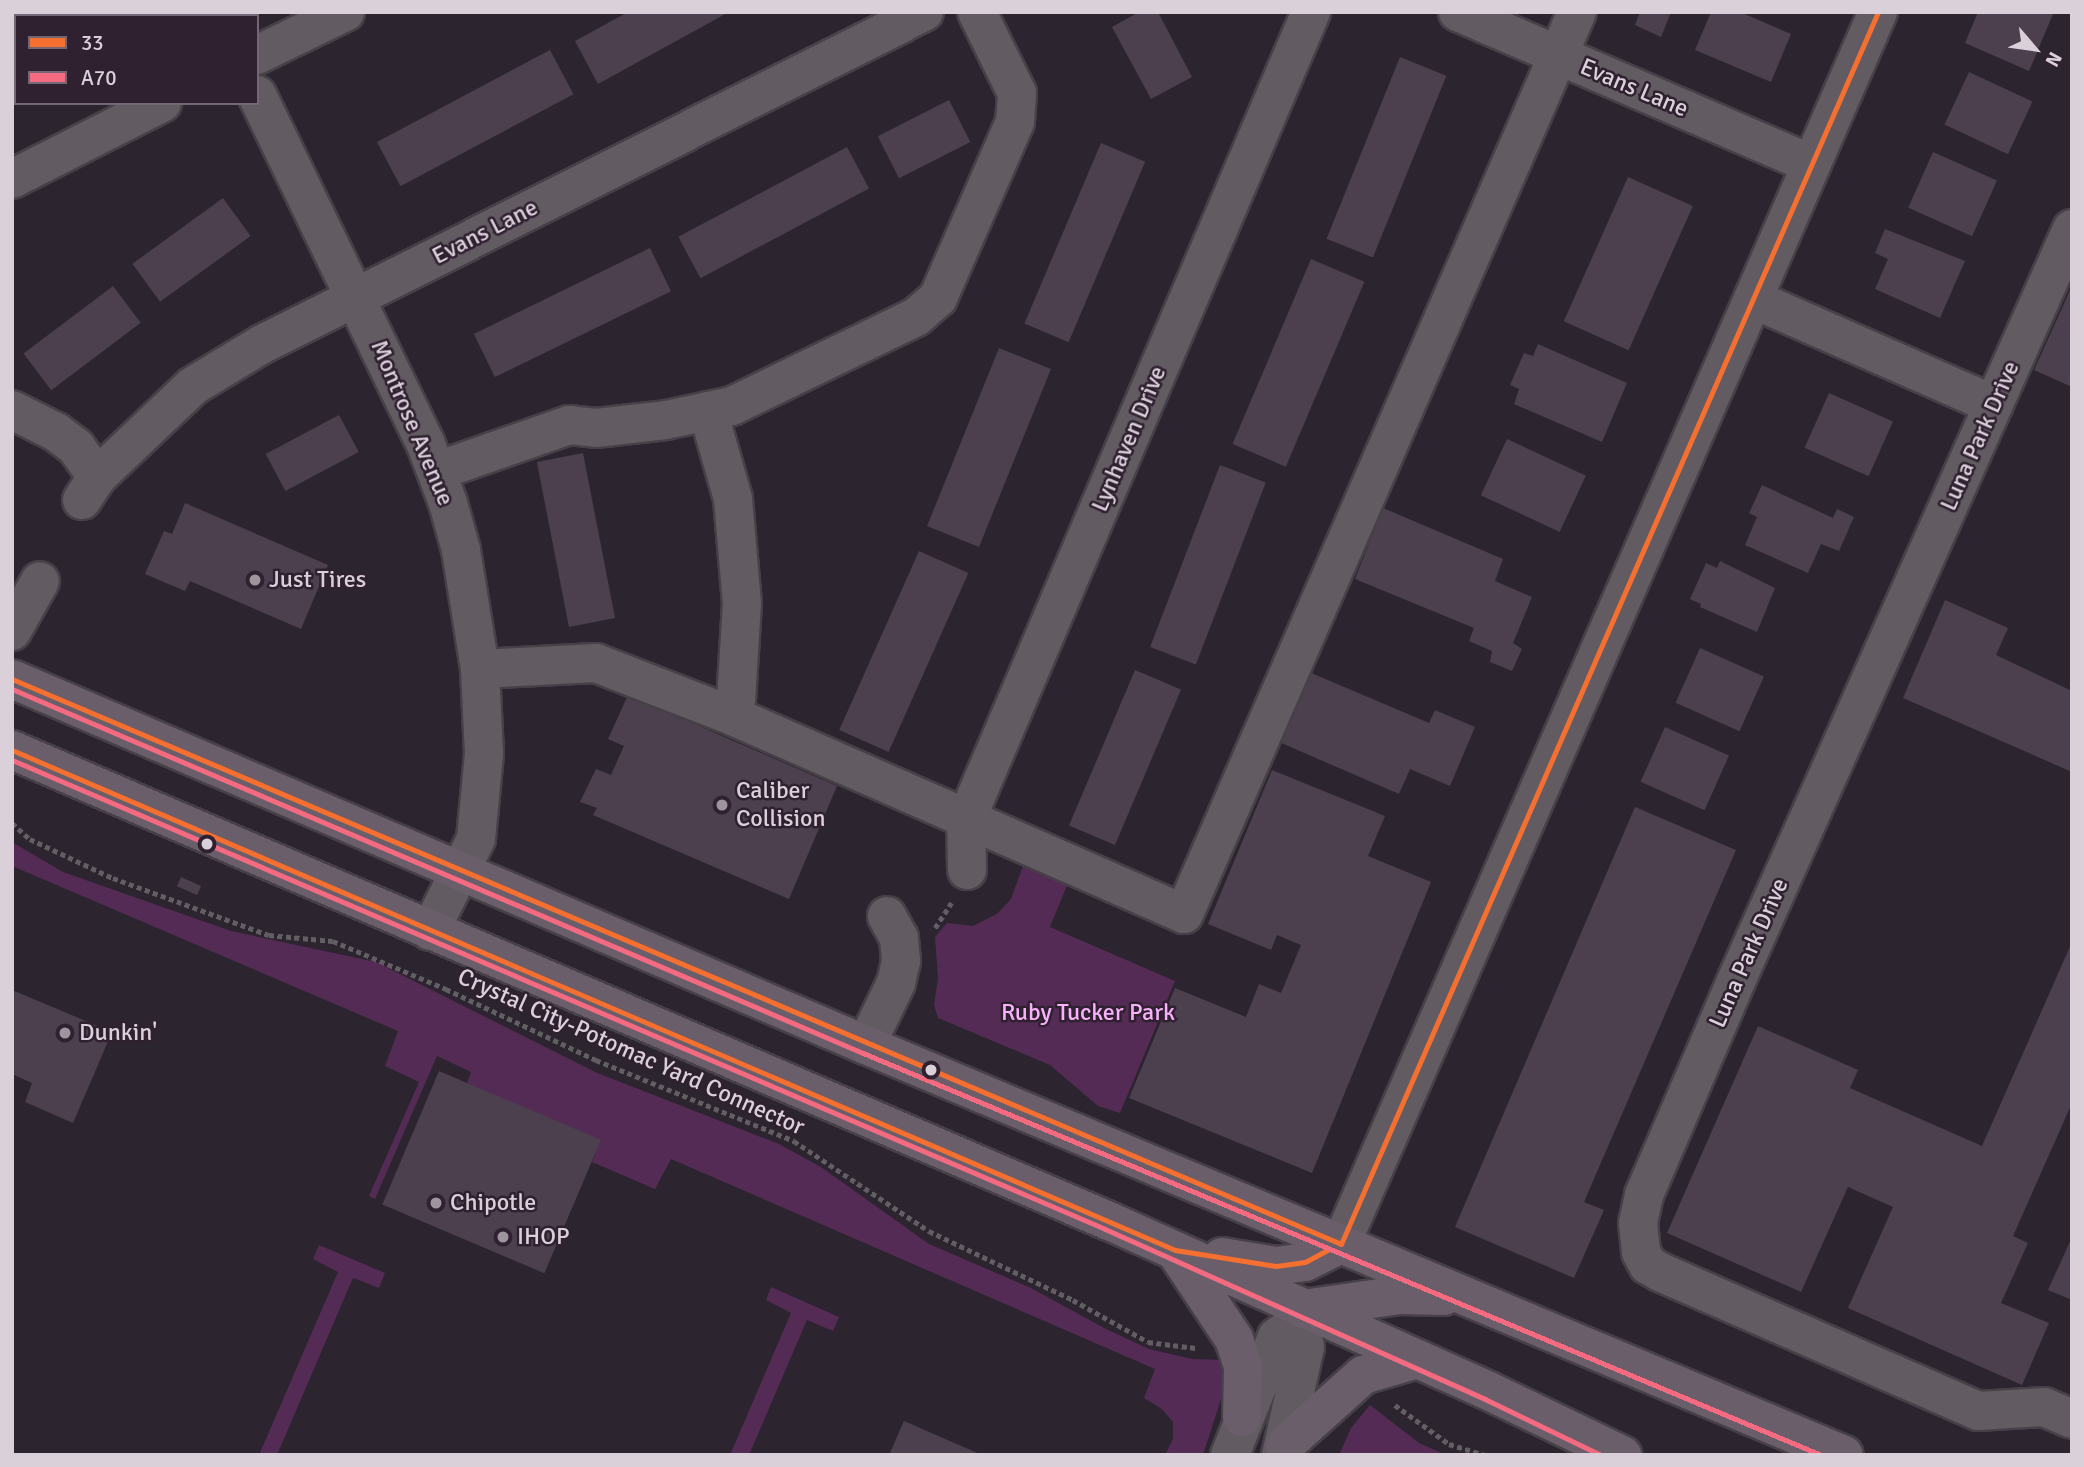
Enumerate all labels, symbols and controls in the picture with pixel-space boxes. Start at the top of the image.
legend [14,14,259,105]
north arrow [2000,14,2070,84]
text: 33 [81,30,104,56]
text: N [2040,48,2067,71]
street label: Evans Lane [1576,52,1692,124]
text: A70 [81,65,117,91]
street label: Evans Lane [427,193,543,271]
street label: Montrose Avenue [364,336,460,510]
street label: Luna Park Drive [1934,357,2026,515]
street label: Lynhaven Drive [1085,362,1173,516]
place label: Just Tires [269,566,366,594]
marker: Just Tires [247,572,263,588]
place label: Caliber Collision [736,777,826,833]
marker: Caliber Collision [714,797,730,813]
unlabelled marker [200,837,214,851]
street label: Luna Park Drive [1703,874,1795,1032]
street label: Crystal City-Potomac Yard Connector [453,962,809,1142]
park label: Ruby Tucker Park [1001,999,1175,1027]
place label: Dunkin' [79,1019,157,1047]
marker: Dunkin' [57,1025,73,1041]
unlabelled marker [924,1063,938,1077]
place label: Chipotle [450,1189,536,1217]
marker: Chipotle [428,1195,444,1211]
place label: IHOP [517,1223,570,1251]
marker: IHOP [495,1229,511,1245]

